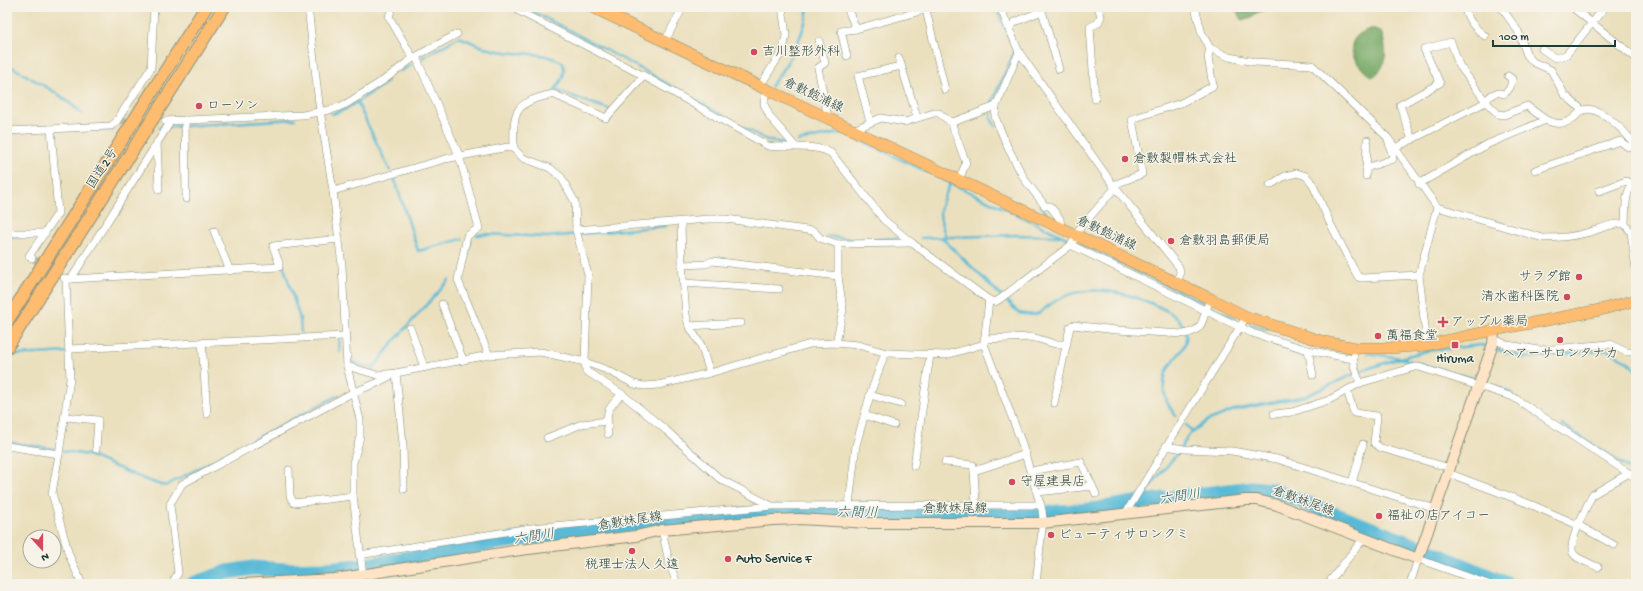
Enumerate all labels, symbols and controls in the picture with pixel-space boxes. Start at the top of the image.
scale bar [1493,22,1615,48]
text: 100 m [1498,31,1529,45]
place label: 吉川整形外科 [762,44,840,60]
marker: 吉川整形外科 [749,47,759,57]
street label: 倉敷飽浦線 [780,75,847,117]
place label: ローソン [207,99,259,114]
marker: ローソン [194,101,204,111]
street label: 国道2号 [84,145,122,192]
place label: 倉敷製帽株式会社 [1133,151,1237,167]
marker: 倉敷製帽株式会社 [1120,154,1130,164]
street label: 倉敷飽浦線 [1073,213,1140,255]
place label: 倉敷羽島郵便局 [1179,233,1270,249]
marker: 倉敷羽島郵便局 [1166,236,1176,246]
place label: サラダ館 [1519,270,1571,285]
marker: サラダ館 [1574,272,1584,282]
place label: 清水歯科医院 [1481,289,1559,305]
marker: 清水歯科医院 [1562,292,1572,302]
place label: アップル薬局 [1451,314,1528,330]
marker: アップル薬局 [1438,317,1448,327]
place label: 萬福食堂 [1386,329,1438,344]
marker: 萬福食堂 [1373,331,1383,341]
marker: ヘアーサロンタナカ [1555,335,1565,345]
marker: Hiruma [1450,340,1460,350]
place label: ヘアーサロンタナカ [1502,347,1618,362]
place label: Hiruma [1436,352,1474,367]
place label: 守屋建具店 [1020,474,1085,490]
marker: 守屋建具店 [1007,477,1017,487]
street label: 倉敷妹尾線 [1270,483,1337,521]
water label: 六間川 [1158,487,1202,509]
street label: 倉敷妹尾線 [922,501,988,517]
water label: 六間川 [836,505,878,523]
street label: 倉敷妹尾線 [597,508,664,534]
place label: 福祉の店アイコー [1387,508,1490,524]
marker: 福祉の店アイコー [1374,511,1384,521]
water label: 六間川 [512,527,556,549]
place label: ビューティサロンクミ [1059,528,1189,543]
north arrow [22,529,62,569]
marker: ビューティサロンクミ [1046,530,1056,540]
marker: 税理士法人 久遠 [627,546,637,556]
text: N [39,550,50,563]
place label: Auto Service F [736,552,813,567]
marker: Auto Service F [723,554,733,564]
place label: 税理士法人 久遠 [585,557,679,573]

